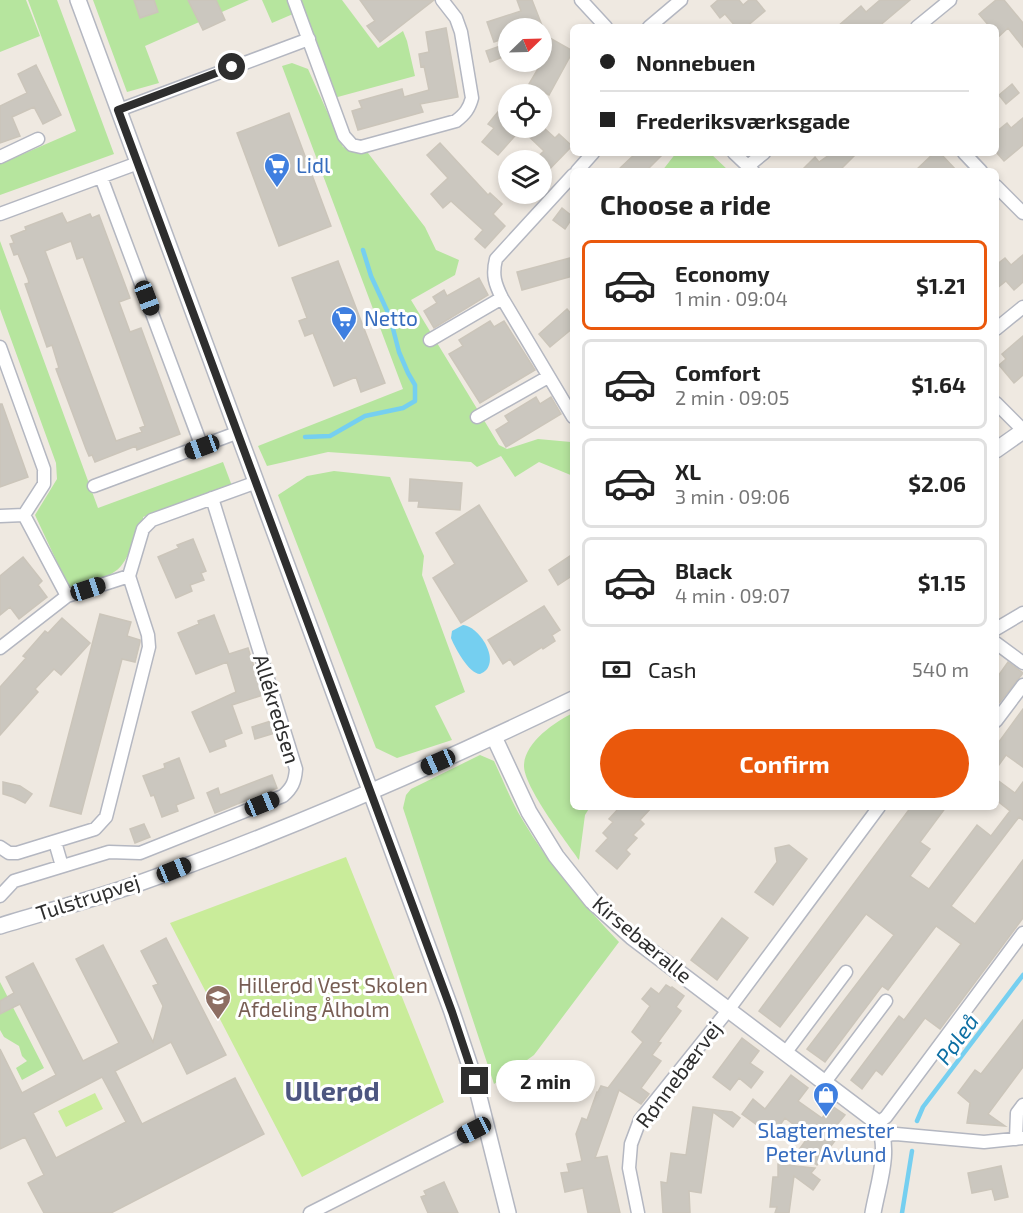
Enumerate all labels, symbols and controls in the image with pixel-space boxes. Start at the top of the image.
north arrow [498,18,552,72]
map controls [498,18,552,204]
text: Nonnebuen [636,49,755,75]
route start [218,53,245,80]
button: locate [498,84,552,138]
text: Frederiksværksgade [636,107,850,133]
button: layers [498,150,552,204]
supermarket icon: Lidl [262,151,292,189]
place label: Lidl [296,152,331,177]
text: Choose a ride [600,188,771,220]
icon: car [603,258,657,312]
text: Economy [675,260,770,286]
text: $1.21 [916,272,966,298]
car [132,278,162,318]
text: 1 min · 09:04 [675,286,788,310]
supermarket icon: Netto [329,304,359,342]
place label: Netto [364,305,418,330]
icon: car [603,357,657,411]
text: Comfort [675,359,760,385]
text: $1.64 [911,371,966,397]
text: 2 min · 09:05 [675,385,789,409]
car [182,432,222,462]
icon: car [603,456,657,510]
text: XL [675,458,701,484]
text: $2.06 [908,470,966,496]
text: 3 min · 09:06 [675,484,790,508]
icon: car [603,555,657,609]
text: Black [675,557,732,583]
text: $1.15 [918,569,966,595]
car [68,575,108,603]
text: 4 min · 09:07 [675,583,790,607]
street label: Allékredsen [249,651,306,766]
icon: cash [600,653,633,686]
text: Cash [648,656,697,682]
text: 540 m [912,657,969,681]
button: Confirm [600,729,969,798]
car [418,746,458,778]
car [242,789,282,819]
car [154,855,194,885]
street label: Tulstrupvej [33,868,143,926]
street label: Kirsebæralle [588,890,698,988]
place label: Hillerød Vest Skolen Afdeling Ålholm [238,972,428,1021]
school or university icon: Hillerød Vest Skolen Afdeling Ålholm [203,983,233,1021]
water label: Pøleå [929,1008,983,1069]
street label: Rønnebærvej [630,1016,727,1133]
callout: 2 min [496,1060,595,1102]
route end [461,1067,488,1094]
text: 2 min [520,1069,571,1093]
district label: Ullerød [284,1074,380,1106]
shop icon: Slagtermester Peter Avlund [811,1080,841,1118]
car [454,1114,494,1146]
place label: Slagtermester Peter Avlund [757,1117,895,1166]

